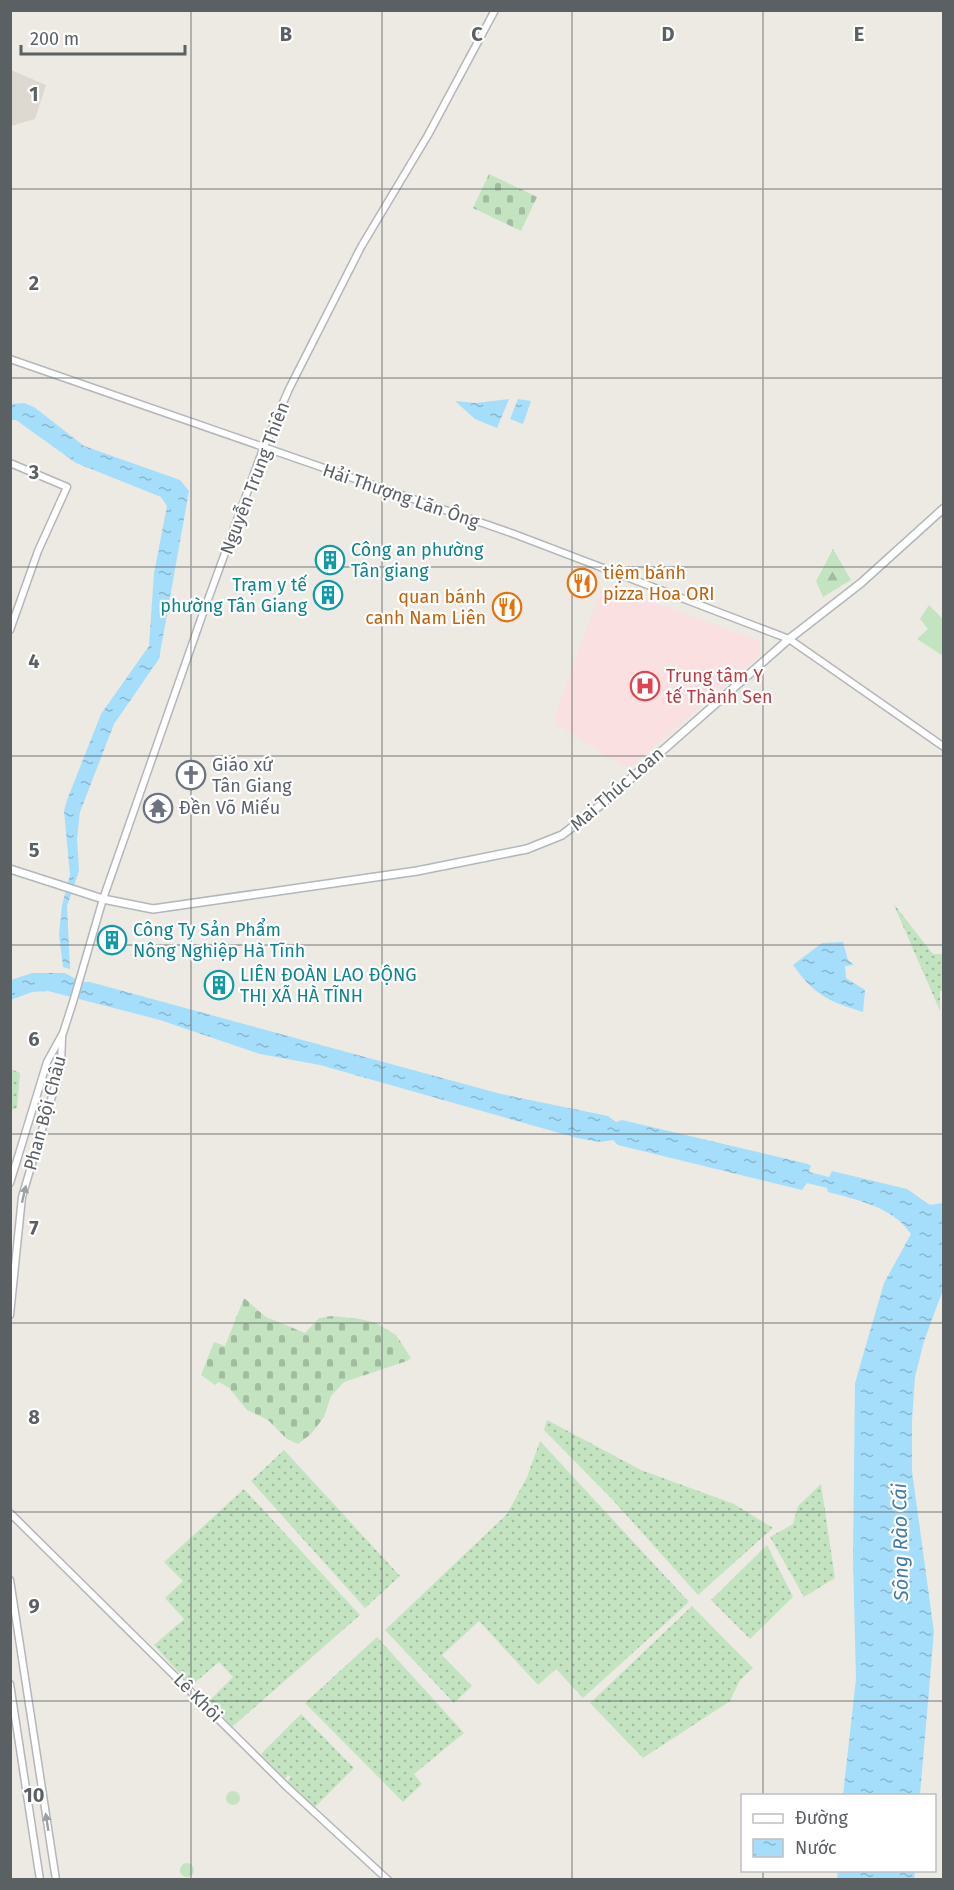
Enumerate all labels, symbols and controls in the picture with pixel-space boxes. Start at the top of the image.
scale bar [21,18,184,56]
text: B [280,22,292,46]
text: C [471,22,483,46]
text: D [661,22,675,46]
text: E [854,22,864,46]
text: 200 m [30,28,79,50]
text: 1 [29,82,39,106]
text: 2 [29,271,39,295]
street label: Nguyễn Trung Thiên [215,398,294,558]
street label: Hải Thượng Lãn Ông [320,459,483,533]
text: 3 [28,460,39,484]
place label: Công an phường Tân giang [351,539,484,582]
building icon: Công an phường Tân giang [314,544,346,576]
place label: tiệm bánh pizza Hoa ORI [603,562,715,605]
restaurant icon: tiệm bánh pizza Hoa ORI [566,567,598,599]
place label: Trạm y tế phường Tân Giang [160,574,308,617]
building icon: Trạm y tế phường Tân Giang [312,579,344,611]
place label: quan bánh canh Nam Liên [365,586,486,629]
restaurant icon: quan bánh canh Nam Liên [491,591,523,623]
text: 4 [28,649,40,673]
place label: Trung tâm Y tế Thành Sen [666,665,773,708]
hospital icon: Trung tâm Y tế Thành Sen [629,670,661,702]
street label: Mai Thúc Loan [566,742,668,836]
place label: Giáo xứ Tân Giang [212,754,292,797]
church icon: Giáo xứ Tân Giang [175,759,207,791]
temple icon: Đền Võ Miếu [142,792,174,824]
place label: Đền Võ Miếu [179,797,280,819]
text: 5 [29,838,40,862]
place label: Công Ty Sản Phẩm Nông Nghiệp Hà Tĩnh [133,918,305,962]
building icon: Công Ty Sản Phẩm Nông Nghiệp Hà Tĩnh [96,924,128,956]
place label: LIÊN ĐOÀN LAO ĐỘNG THỊ XÃ HÀ TĨNH [240,963,417,1007]
building icon: LIÊN ĐOÀN LAO ĐỘNG THỊ XÃ HÀ TĨNH [203,969,235,1001]
text: 6 [28,1027,40,1051]
street label: Phan Bội Châu [19,1053,71,1173]
one-way arrow [19,1185,29,1203]
text: 7 [29,1216,39,1240]
text: 8 [28,1405,40,1429]
water label: Sông Rào Cái [887,1482,913,1602]
text: 9 [28,1594,40,1618]
street label: Lê Khôi [169,1669,227,1727]
text: 10 [24,1783,44,1807]
legend [741,1794,936,1872]
text: Đường [795,1807,849,1829]
one-way arrow [43,1812,52,1831]
text: Nước [795,1837,837,1859]

